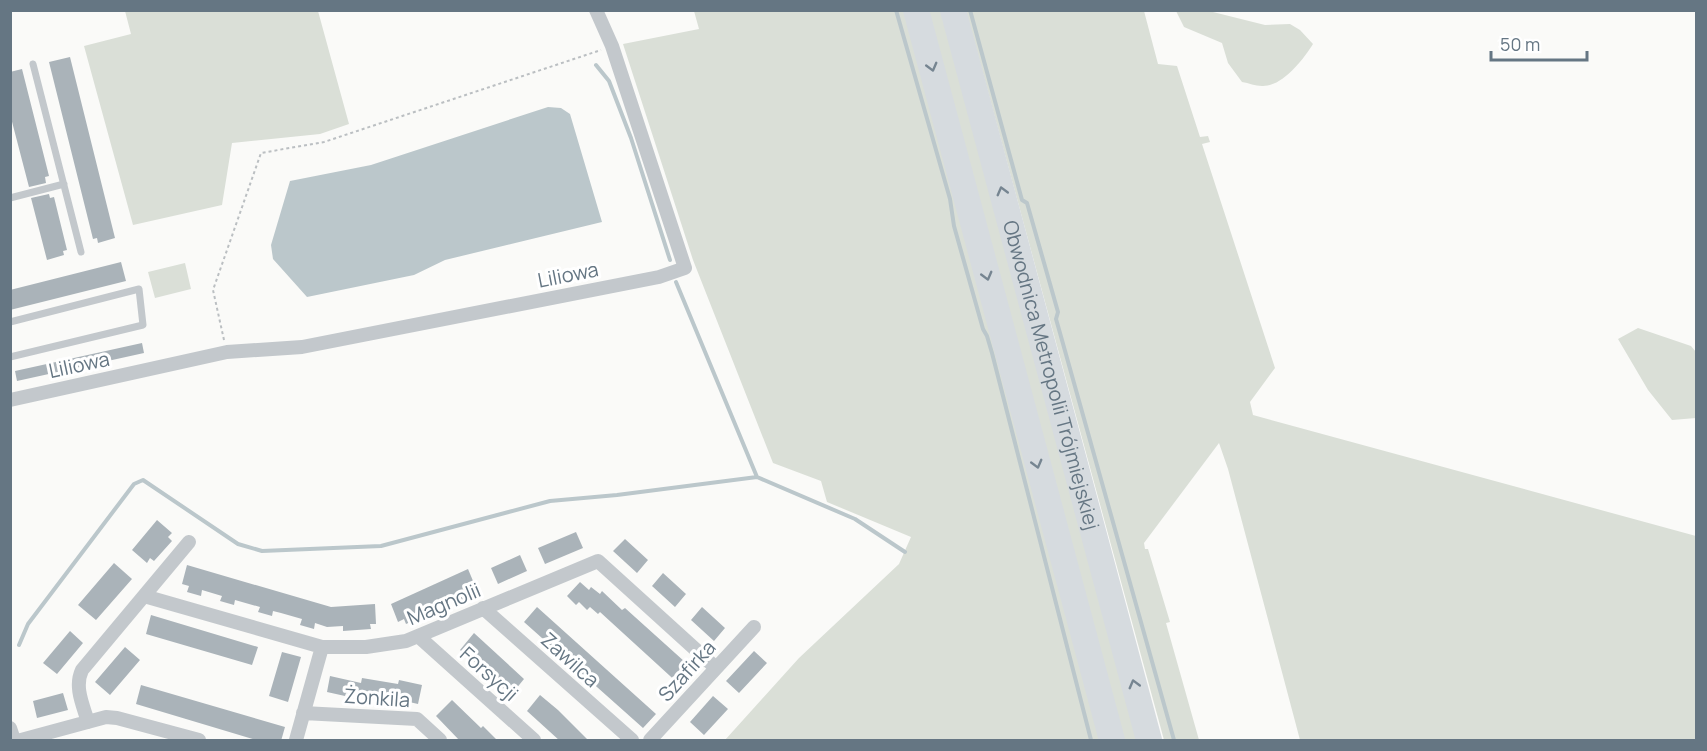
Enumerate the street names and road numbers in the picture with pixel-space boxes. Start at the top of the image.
street label: Obwodnica Metropolii Trójmiejskiej [997,217,1106,533]
street label: Liliowa [535,255,601,294]
street label: Liliowa [46,345,112,384]
street label: Magnolii [403,576,485,631]
street label: Zawilca [535,626,605,693]
street label: Szafirka [652,634,721,707]
street label: Forsycji [455,640,524,707]
street label: Żonkila [343,682,411,713]

